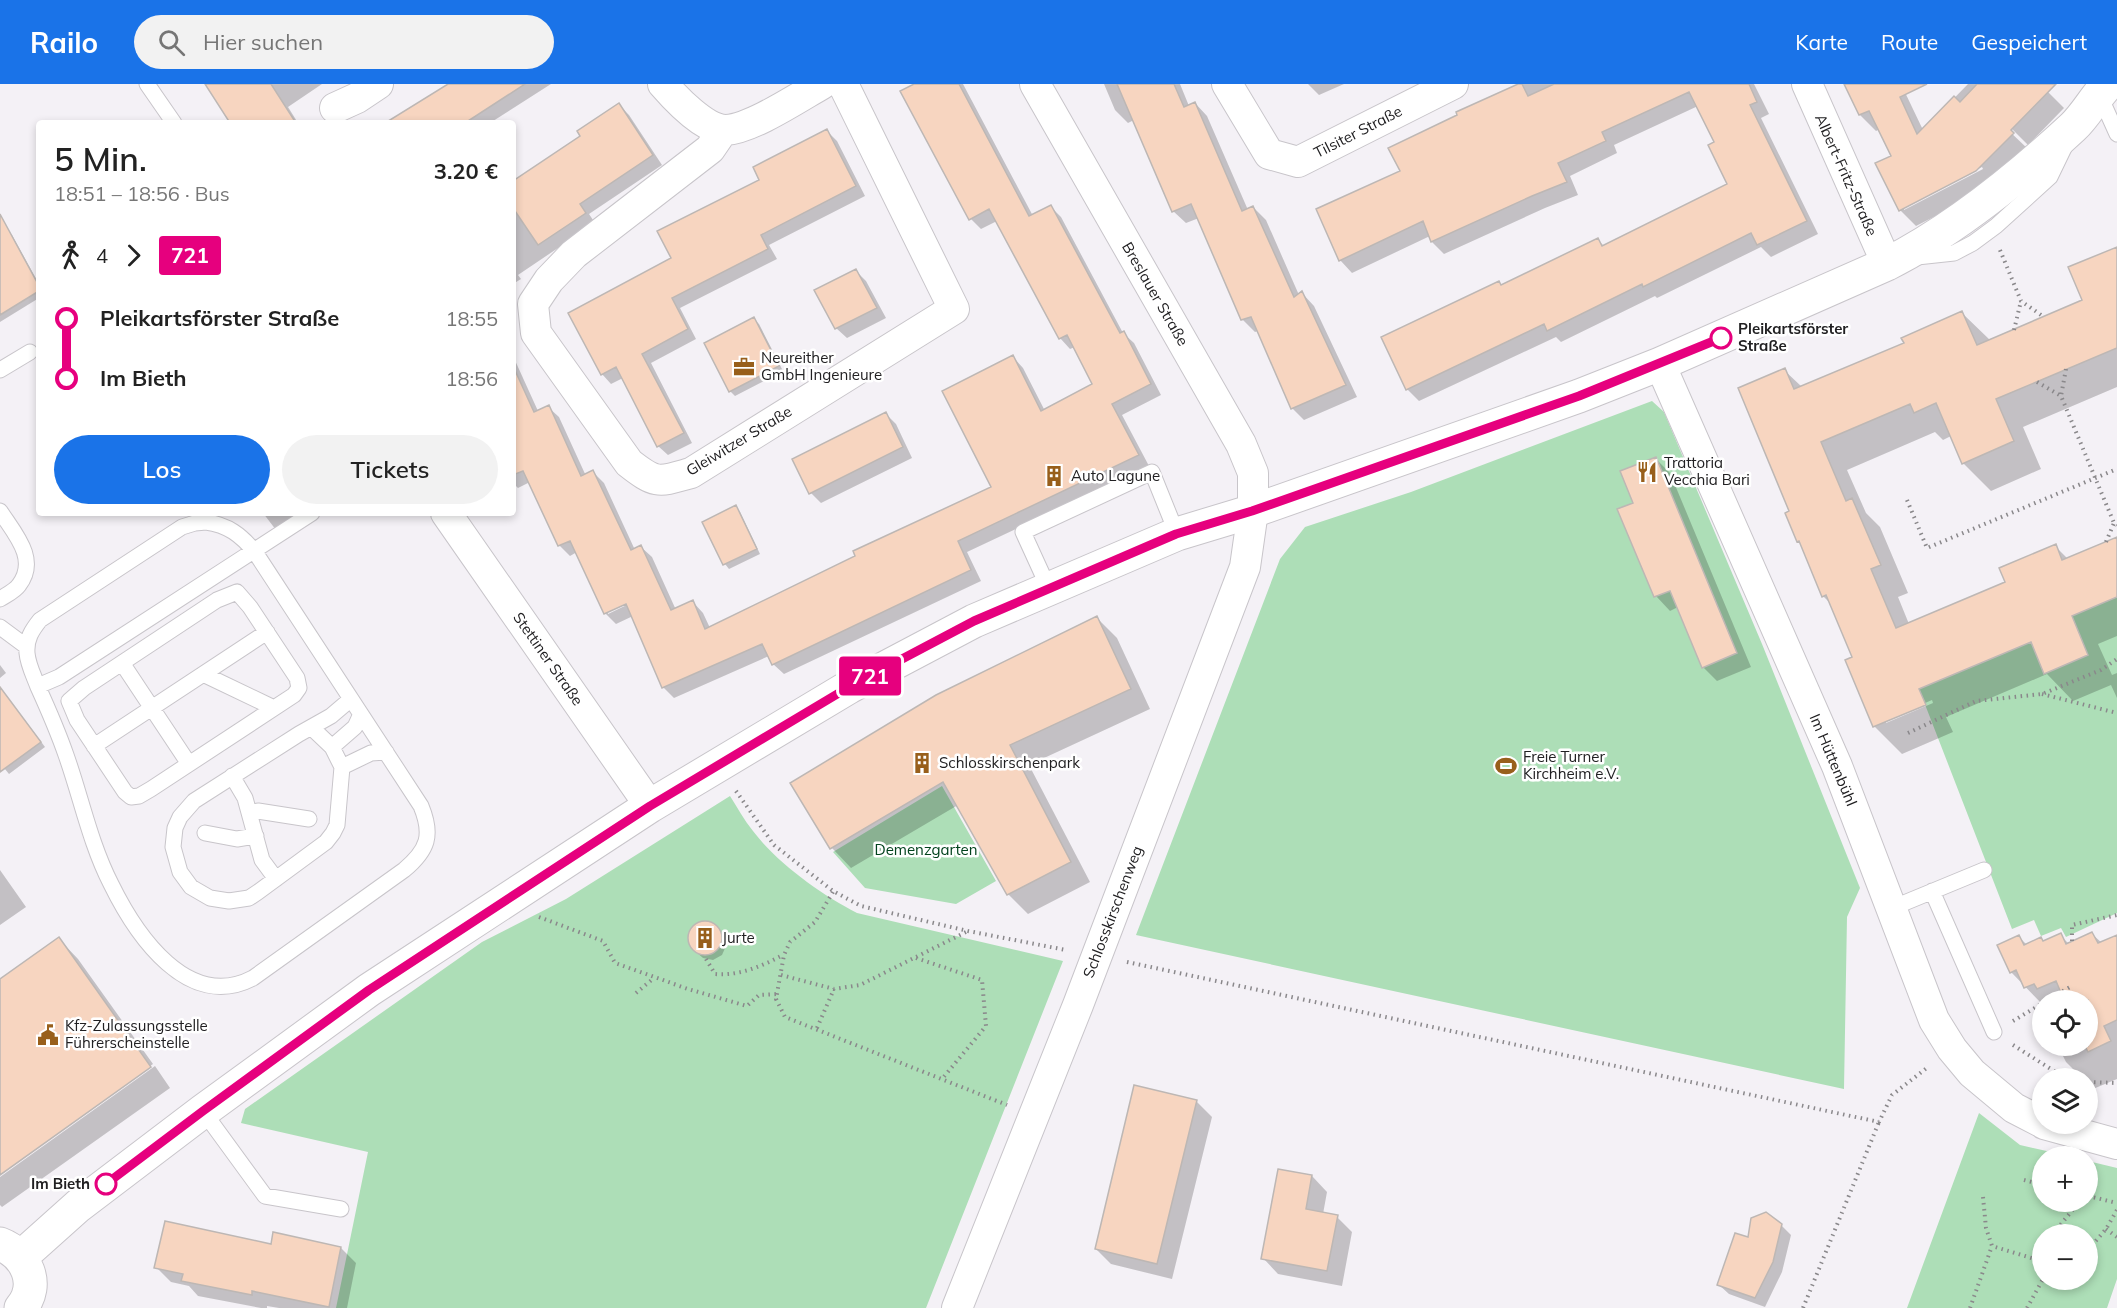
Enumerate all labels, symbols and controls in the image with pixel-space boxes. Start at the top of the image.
search box [134,15,554,69]
text: Railo [30,25,98,60]
icon: search [155,26,188,59]
text: Hier suchen [203,28,323,56]
text: Karte [1795,29,1848,55]
text: Route [1881,29,1938,55]
text: Gespeichert [1971,29,2087,55]
street label: Tilsiter Straße [1310,101,1405,162]
street label: Albert-Fritz-Straße [1811,111,1882,239]
text: 5 Min. [54,138,147,179]
text: 3.20 € [434,157,498,185]
text: 18:51 – 18:56 · Bus [54,181,230,206]
icon: walk [54,239,87,272]
icon: forward [117,239,150,272]
street label: Breslauer Straße [1118,239,1193,349]
text: 721 [171,242,209,268]
text: 4 [96,243,108,268]
text: Pleikartsförster Straße [100,304,339,332]
text: 18:55 [445,306,498,331]
place label: Pleikartsförster Straße [1738,319,1848,355]
marker: Pleikartsförster Straße [1710,327,1732,349]
place label: Neureither GmbH Ingenieure [761,348,882,384]
office icon: Neureither GmbH Ingenieure [732,355,756,379]
text: Im Bieth [100,364,187,392]
text: 18:56 [445,366,498,391]
street label: Gleiwitzer Straße [682,402,795,480]
button: Los [54,435,270,504]
button: Tickets [282,435,498,504]
place label: Trattoria Vecchia Bari [1664,453,1750,489]
restaurant icon: Trattoria Vecchia Bari [1635,460,1659,484]
building icon: Auto Lagune [1042,464,1066,488]
place label: Auto Lagune [1071,466,1160,485]
street label: Stettiner Straße [509,608,588,709]
line badge: 721 [836,656,904,696]
text: 721 [851,663,889,689]
street label: Im Hüttenbühl [1806,711,1861,809]
place label: Freie Turner Kirchheim e.V. [1523,747,1619,783]
building icon: Schlosskirschenpark [910,751,934,775]
place label: Schlosskirschenpark [939,753,1080,772]
sports icon: Freie Turner Kirchheim e.V. [1494,754,1518,778]
park label: Demenzgarten [874,840,978,859]
street label: Schlosskirschenweg [1079,843,1146,981]
building icon: Jurte [693,926,717,950]
place label: Jurte [722,928,755,947]
map controls [2032,990,2098,1290]
button: locate [2032,990,2098,1056]
place label: Kfz-Zulassungsstelle Führerscheinstelle [65,1016,208,1052]
public building icon: Kfz-Zulassungsstelle Führerscheinstelle [36,1023,60,1047]
button: layers [2032,1068,2098,1134]
button: + [2032,1146,2098,1212]
marker: Im Bieth [95,1173,117,1195]
place label: Im Bieth [31,1174,90,1193]
button: − [2032,1224,2098,1290]

